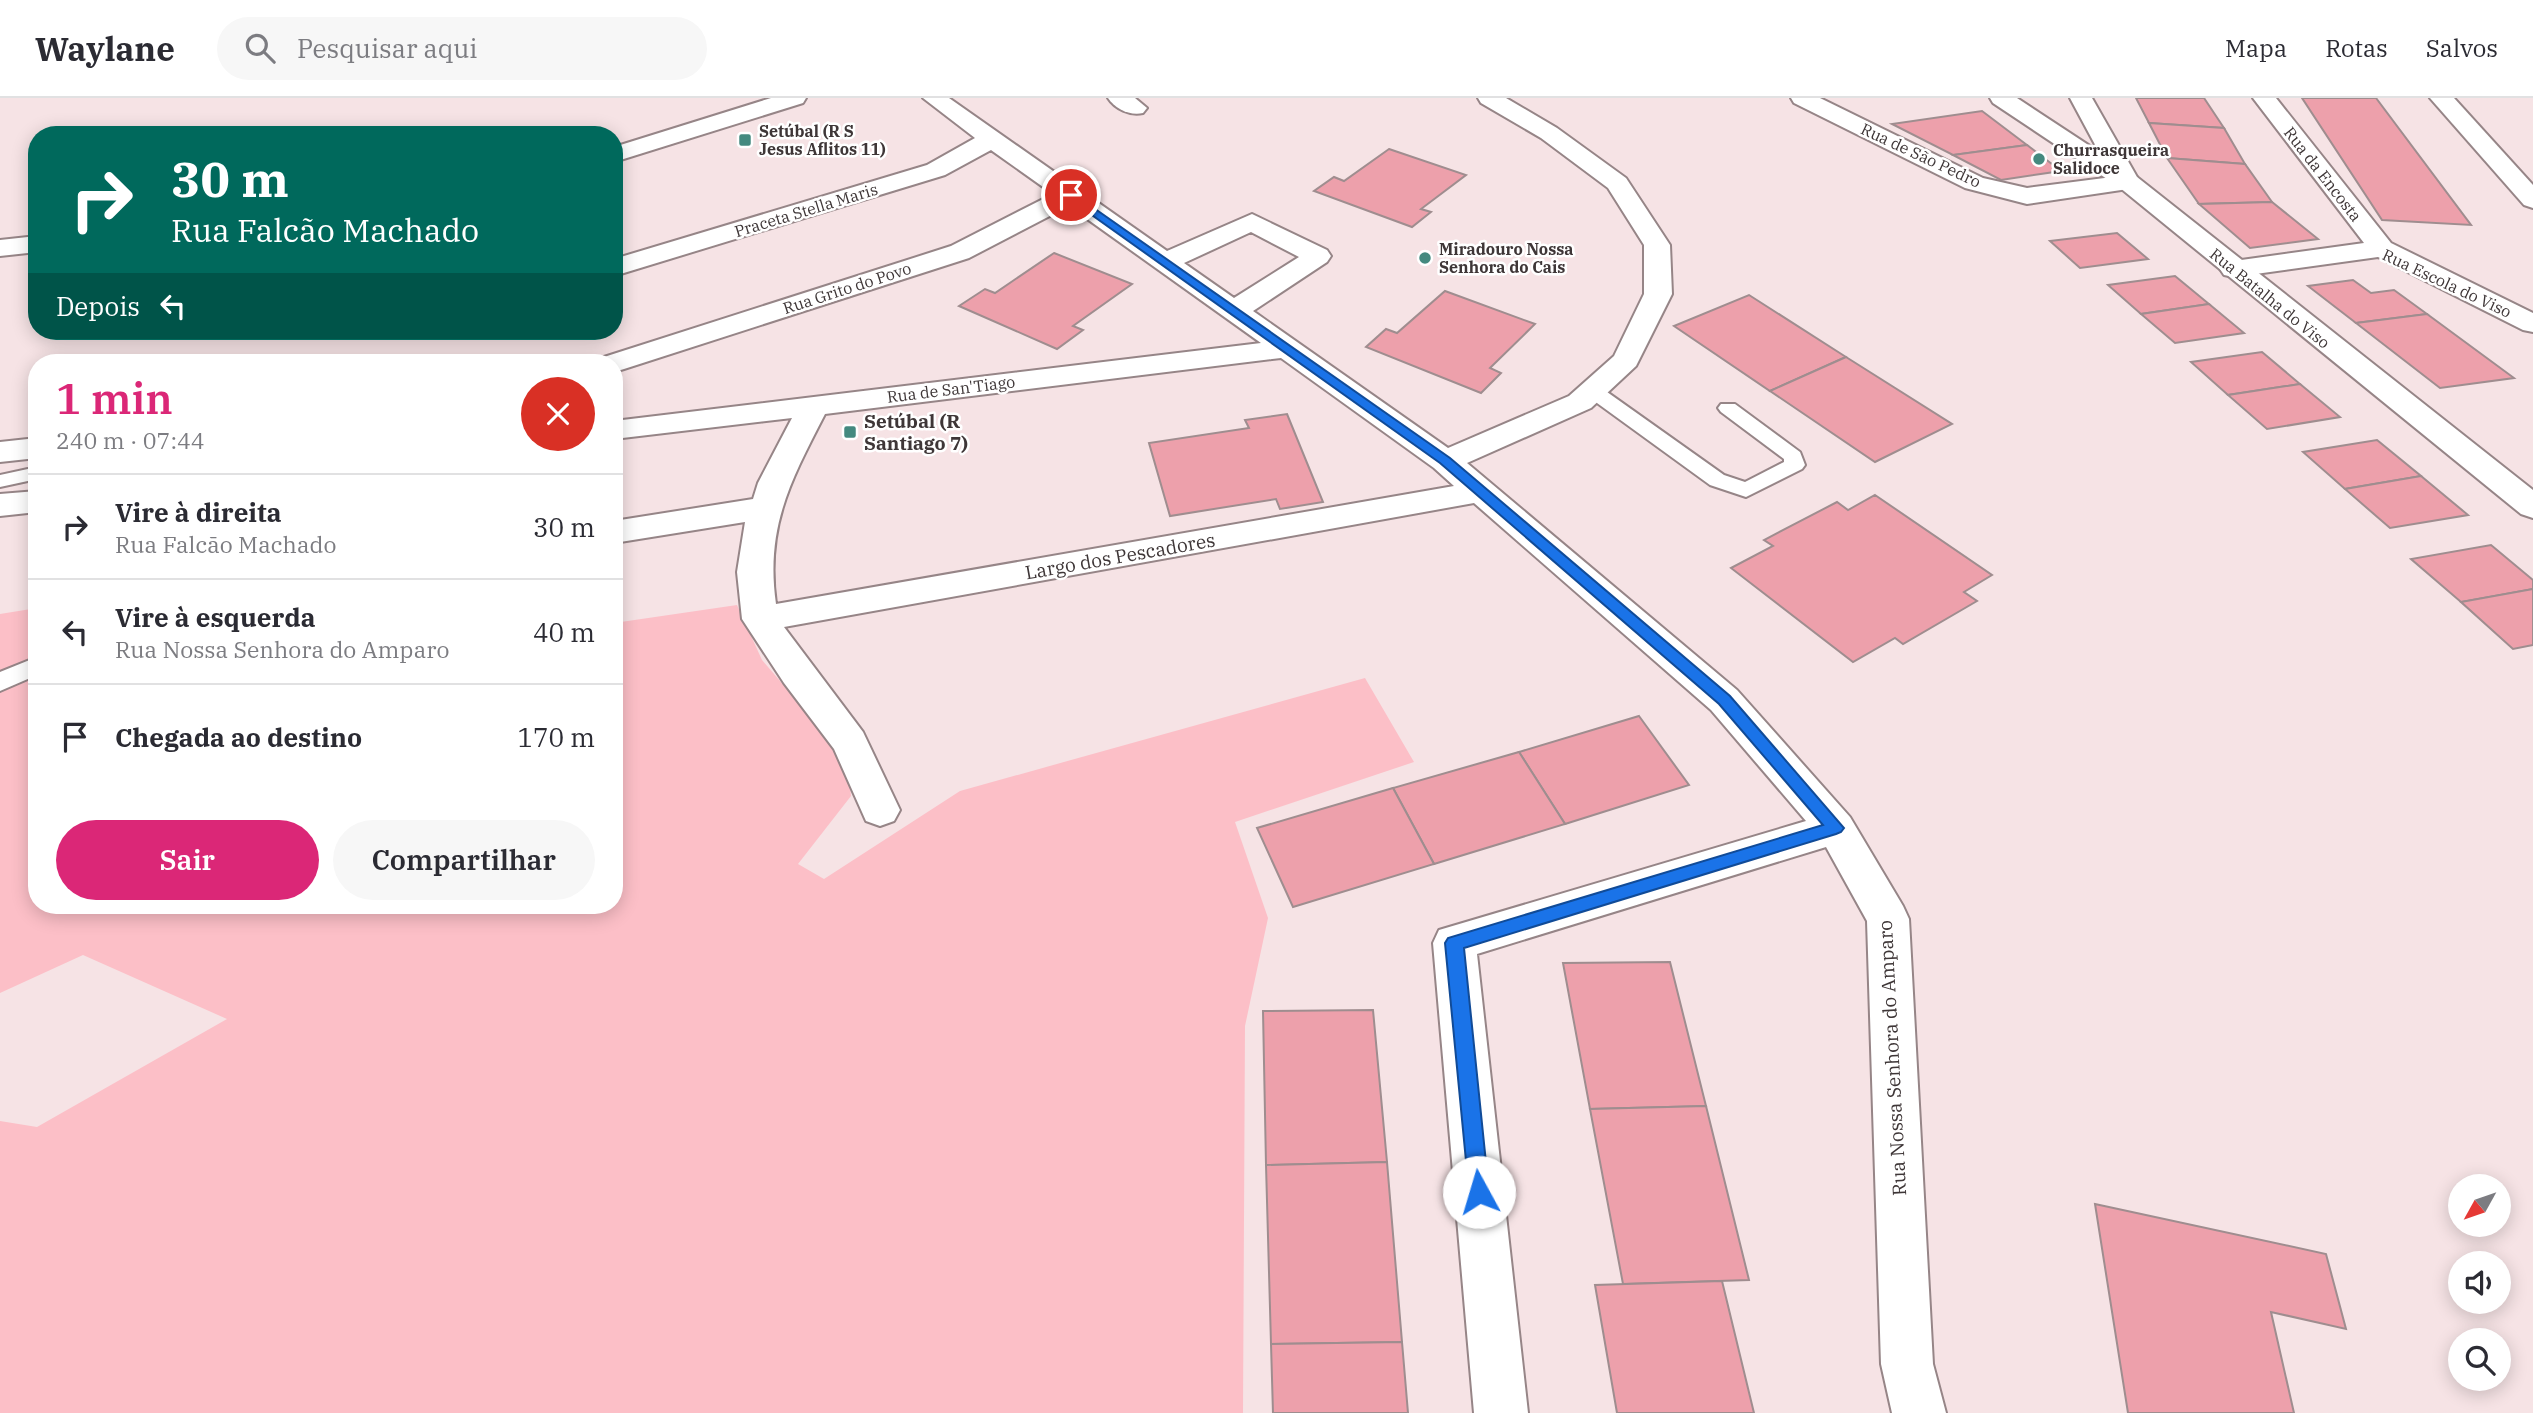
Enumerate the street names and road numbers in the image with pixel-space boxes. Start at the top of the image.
street label: Rua de São Pedro [1858,118,1984,192]
street label: Rua da Encosta [2280,123,2366,226]
street label: Praceta Stella Maris [732,179,880,241]
street label: Rua Batalha do Viso [2206,243,2334,353]
street label: Rua Escola do Viso [2379,244,2515,322]
street label: Rua Grito do Povo [780,258,914,318]
street label: Rua de San'Tiago [886,371,1016,407]
street label: Largo dos Pescadores [1023,527,1217,585]
street label: Rua Nossa Senhora do Amparo [1873,919,1911,1197]

